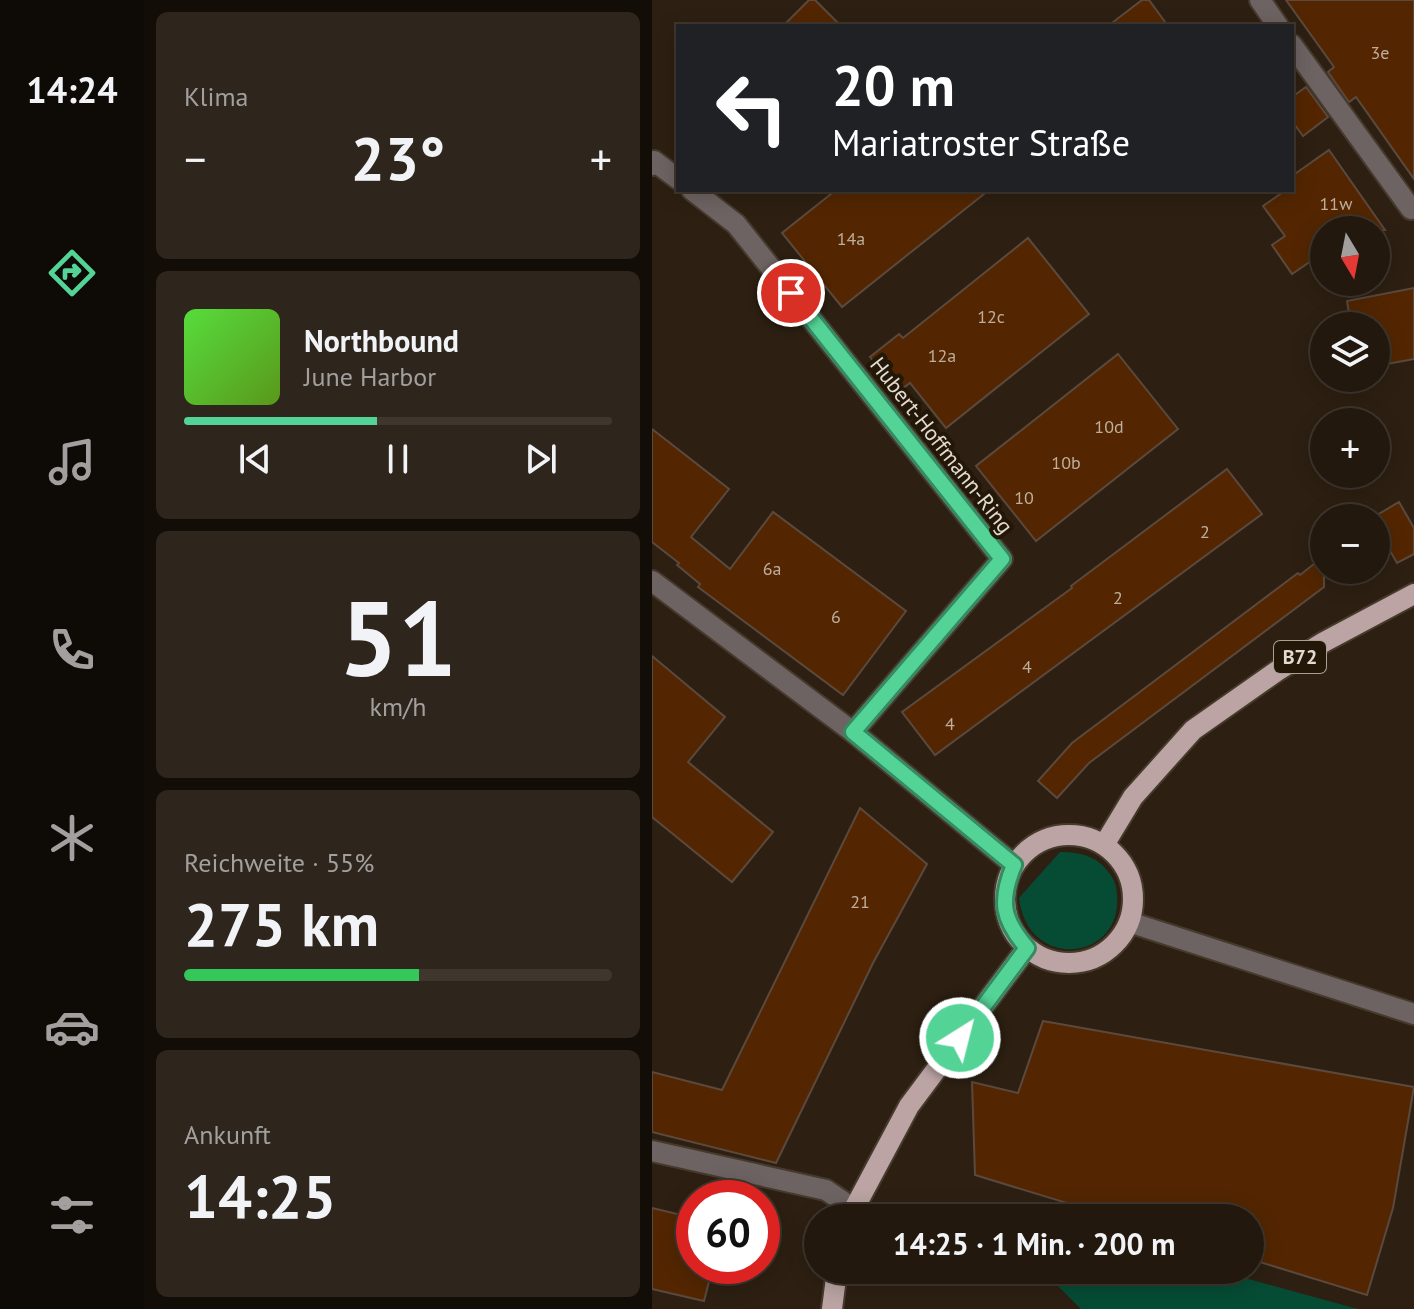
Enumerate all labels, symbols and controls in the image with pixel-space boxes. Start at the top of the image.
house number: 3e [1371,41,1389,64]
text: 20 m [832,49,955,121]
icon: left [700,56,804,160]
text: 14:24 [26,66,118,113]
text: Klima [184,80,248,113]
text: 23° [351,119,445,197]
text: Mariatroster Straße [832,119,1130,166]
text: − [184,130,206,187]
text: + [590,130,612,187]
house number: 11w [1320,192,1353,215]
north arrow [1310,216,1390,296]
map controls [1310,216,1390,584]
house number: 14a [837,227,865,250]
icon: directions [44,245,100,301]
pin [757,259,825,327]
icon: arrive [769,271,813,315]
house number: 12c [977,305,1005,328]
button: layers [1310,312,1390,392]
text: Northbound [304,321,459,360]
house number: 12a [928,344,956,367]
street label: Hubert-Hoffmann-Ring [864,351,1020,539]
text: June Harbor [304,360,436,393]
button: + [1310,408,1390,488]
house number: 10d [1094,415,1124,438]
icon: music [44,434,100,490]
icon: previous [233,437,277,481]
icon: pause [376,437,420,481]
icon: next [519,437,563,481]
house number: 10b [1051,451,1081,474]
house number: 10 [1014,486,1034,509]
button: − [1310,504,1390,584]
house number: 2 [1200,520,1210,543]
house number: 6a [763,557,781,580]
text: 51 [339,570,457,705]
house number: 2 [1113,586,1123,609]
house number: 6 [831,605,841,628]
icon: phone [44,622,100,678]
road number: B72 [1274,641,1326,673]
house number: 4 [1022,655,1032,678]
text: km/h [370,690,427,723]
house number: 4 [945,712,955,735]
icon: climate [44,810,100,866]
text: Reichweite · 55% [184,846,374,879]
text: 275 km [184,885,379,963]
house number: 21 [850,890,870,913]
position arrow [918,996,1002,1080]
icon: car [44,999,100,1055]
text: Ankunft [184,1118,271,1151]
text: 14:25 [184,1157,336,1235]
speed limit sign: 60 [676,1180,780,1284]
icon: filters [44,1187,100,1243]
text: 14:25 · 1 Min. · 200 m [893,1224,1175,1263]

